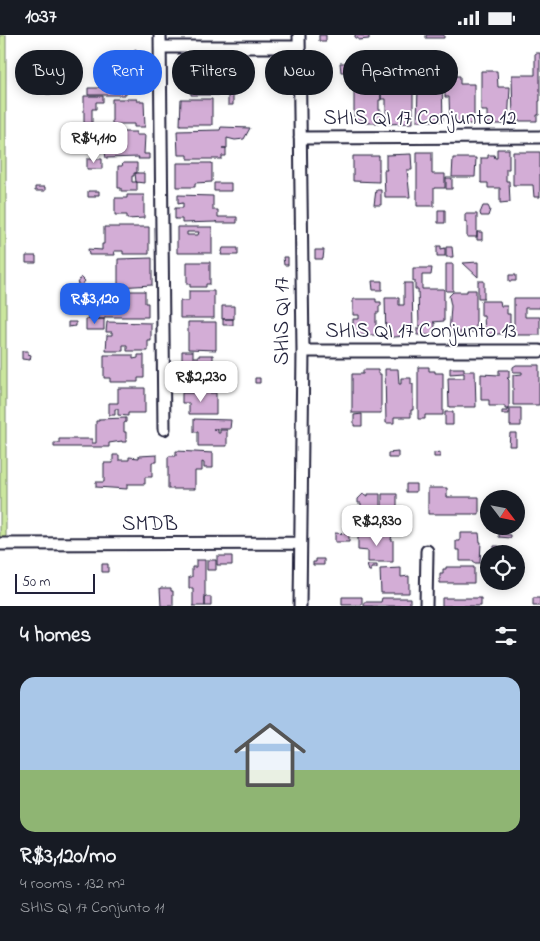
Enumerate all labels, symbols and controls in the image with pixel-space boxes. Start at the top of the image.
text: 10:37 [25,4,57,31]
chip: Buy [15,50,83,95]
chip: Rent [93,50,162,95]
chip: Filters [172,50,255,95]
chip: New [265,50,333,95]
chip: Apartment [343,50,458,95]
street label: SHIS QI 17 Conjunto 12 [323,104,517,134]
pin: R$4,110 [48,121,140,164]
text: R$4,110 [72,126,116,150]
street label: SHIS QI 17 [268,276,298,365]
pin: R$3,120 [49,283,141,325]
text: R$3,120 [71,287,119,311]
street label: SHIS QI 17 Conjunto 13 [325,317,517,347]
pin: R$2,230 [155,361,247,403]
text: R$2,230 [176,365,226,389]
north arrow [480,490,525,535]
map controls [480,490,525,590]
pin: R$2,830 [331,505,423,547]
text: R$2,830 [353,509,401,533]
street label: SMDB [122,510,178,540]
button: locate [480,545,525,590]
scale bar [15,571,95,594]
text: 50 m [22,572,50,593]
text: 4 homes [20,621,91,651]
icon: filters [492,622,520,650]
icon: home [225,710,315,800]
text: R$3,120/mo [20,842,117,872]
text: 4 rooms · 132 m² [20,872,125,896]
text: SHIS QI 17 Conjunto 11 [20,896,164,920]

